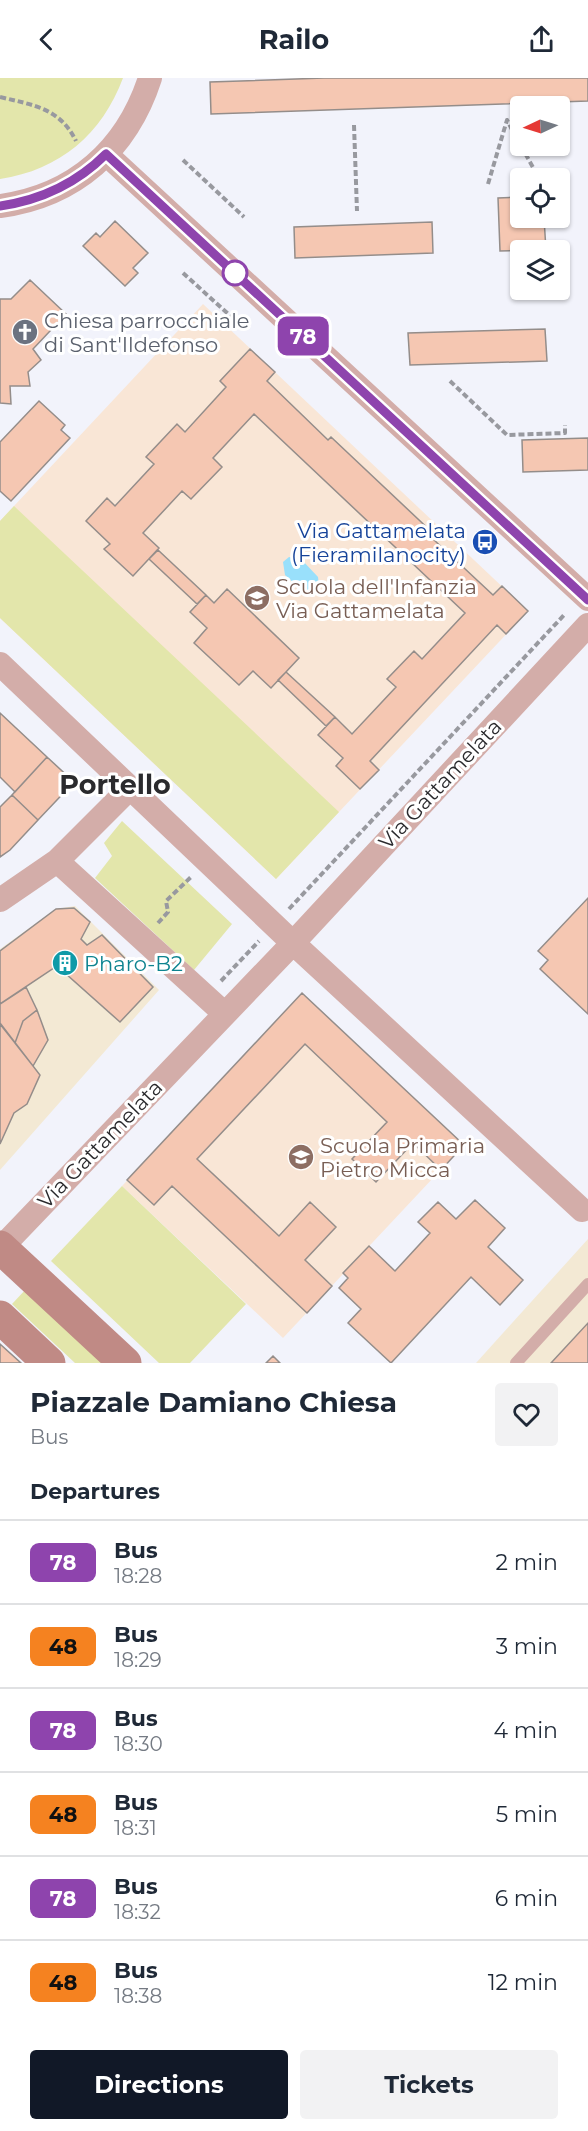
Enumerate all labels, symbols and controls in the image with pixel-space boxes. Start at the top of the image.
icon: back [30,23,63,56]
text: Railo [259,23,329,56]
icon: share [525,23,558,56]
north arrow [510,96,570,156]
map controls [510,96,570,300]
button: locate [510,168,570,228]
button: layers [510,240,570,300]
unlabelled marker [222,260,248,286]
place label: Chiesa parrocchiale di Sant'Ildefonso [44,308,250,357]
line badge: 78 [276,316,330,356]
church icon: Chiesa parrocchiale di Sant'Ildefonso [10,317,40,347]
text: 78 [290,324,316,349]
place label: Via Gattamelata (Fieramilanocity) [291,518,466,567]
bus stop icon: Via Gattamelata (Fieramilanocity) [470,527,500,557]
place label: Scuola dell'Infanzia Via Gattamelata [276,574,477,623]
school or university icon: Scuola dell'Infanzia Via Gattamelata [242,583,272,613]
street label: Via Gattamelata [373,714,507,854]
district label: Portello [59,768,171,801]
building icon: Pharo-B2 [50,948,80,978]
place label: Pharo-B2 [84,951,183,976]
street label: Via Gattamelata [32,1075,168,1213]
place label: Scuola Primaria Pietro Micca [320,1133,485,1182]
school or university icon: Scuola Primaria Pietro Micca [286,1142,316,1172]
button: heart [495,1383,558,1446]
text: Piazzale Damiano Chiesa [30,1385,397,1419]
text: Bus [30,1425,68,1449]
text: Departures [30,1478,160,1505]
text: Bus [114,1537,158,1564]
text: 2 min [496,1549,558,1576]
text: 78 [50,1550,76,1575]
text: 18:28 [114,1564,162,1588]
text: Bus [114,1621,158,1648]
text: 3 min [496,1633,558,1660]
text: 48 [49,1634,77,1659]
text: 18:29 [114,1648,162,1672]
text: Bus [114,1705,158,1732]
text: 4 min [494,1717,558,1744]
text: 78 [50,1718,76,1743]
text: 18:30 [114,1732,163,1756]
text: Bus [114,1789,158,1816]
text: 5 min [496,1801,558,1828]
text: 48 [49,1802,77,1827]
text: 18:31 [114,1816,157,1840]
text: Bus [114,1873,158,1900]
text: 6 min [495,1885,558,1912]
text: 78 [50,1886,76,1911]
text: 18:32 [114,1900,161,1924]
text: Bus [114,1957,158,1984]
text: 12 min [488,1969,558,1996]
text: 48 [49,1970,77,1995]
text: 18:38 [114,1984,162,2008]
button: Directions [30,2050,288,2119]
button: Tickets [300,2050,558,2119]

